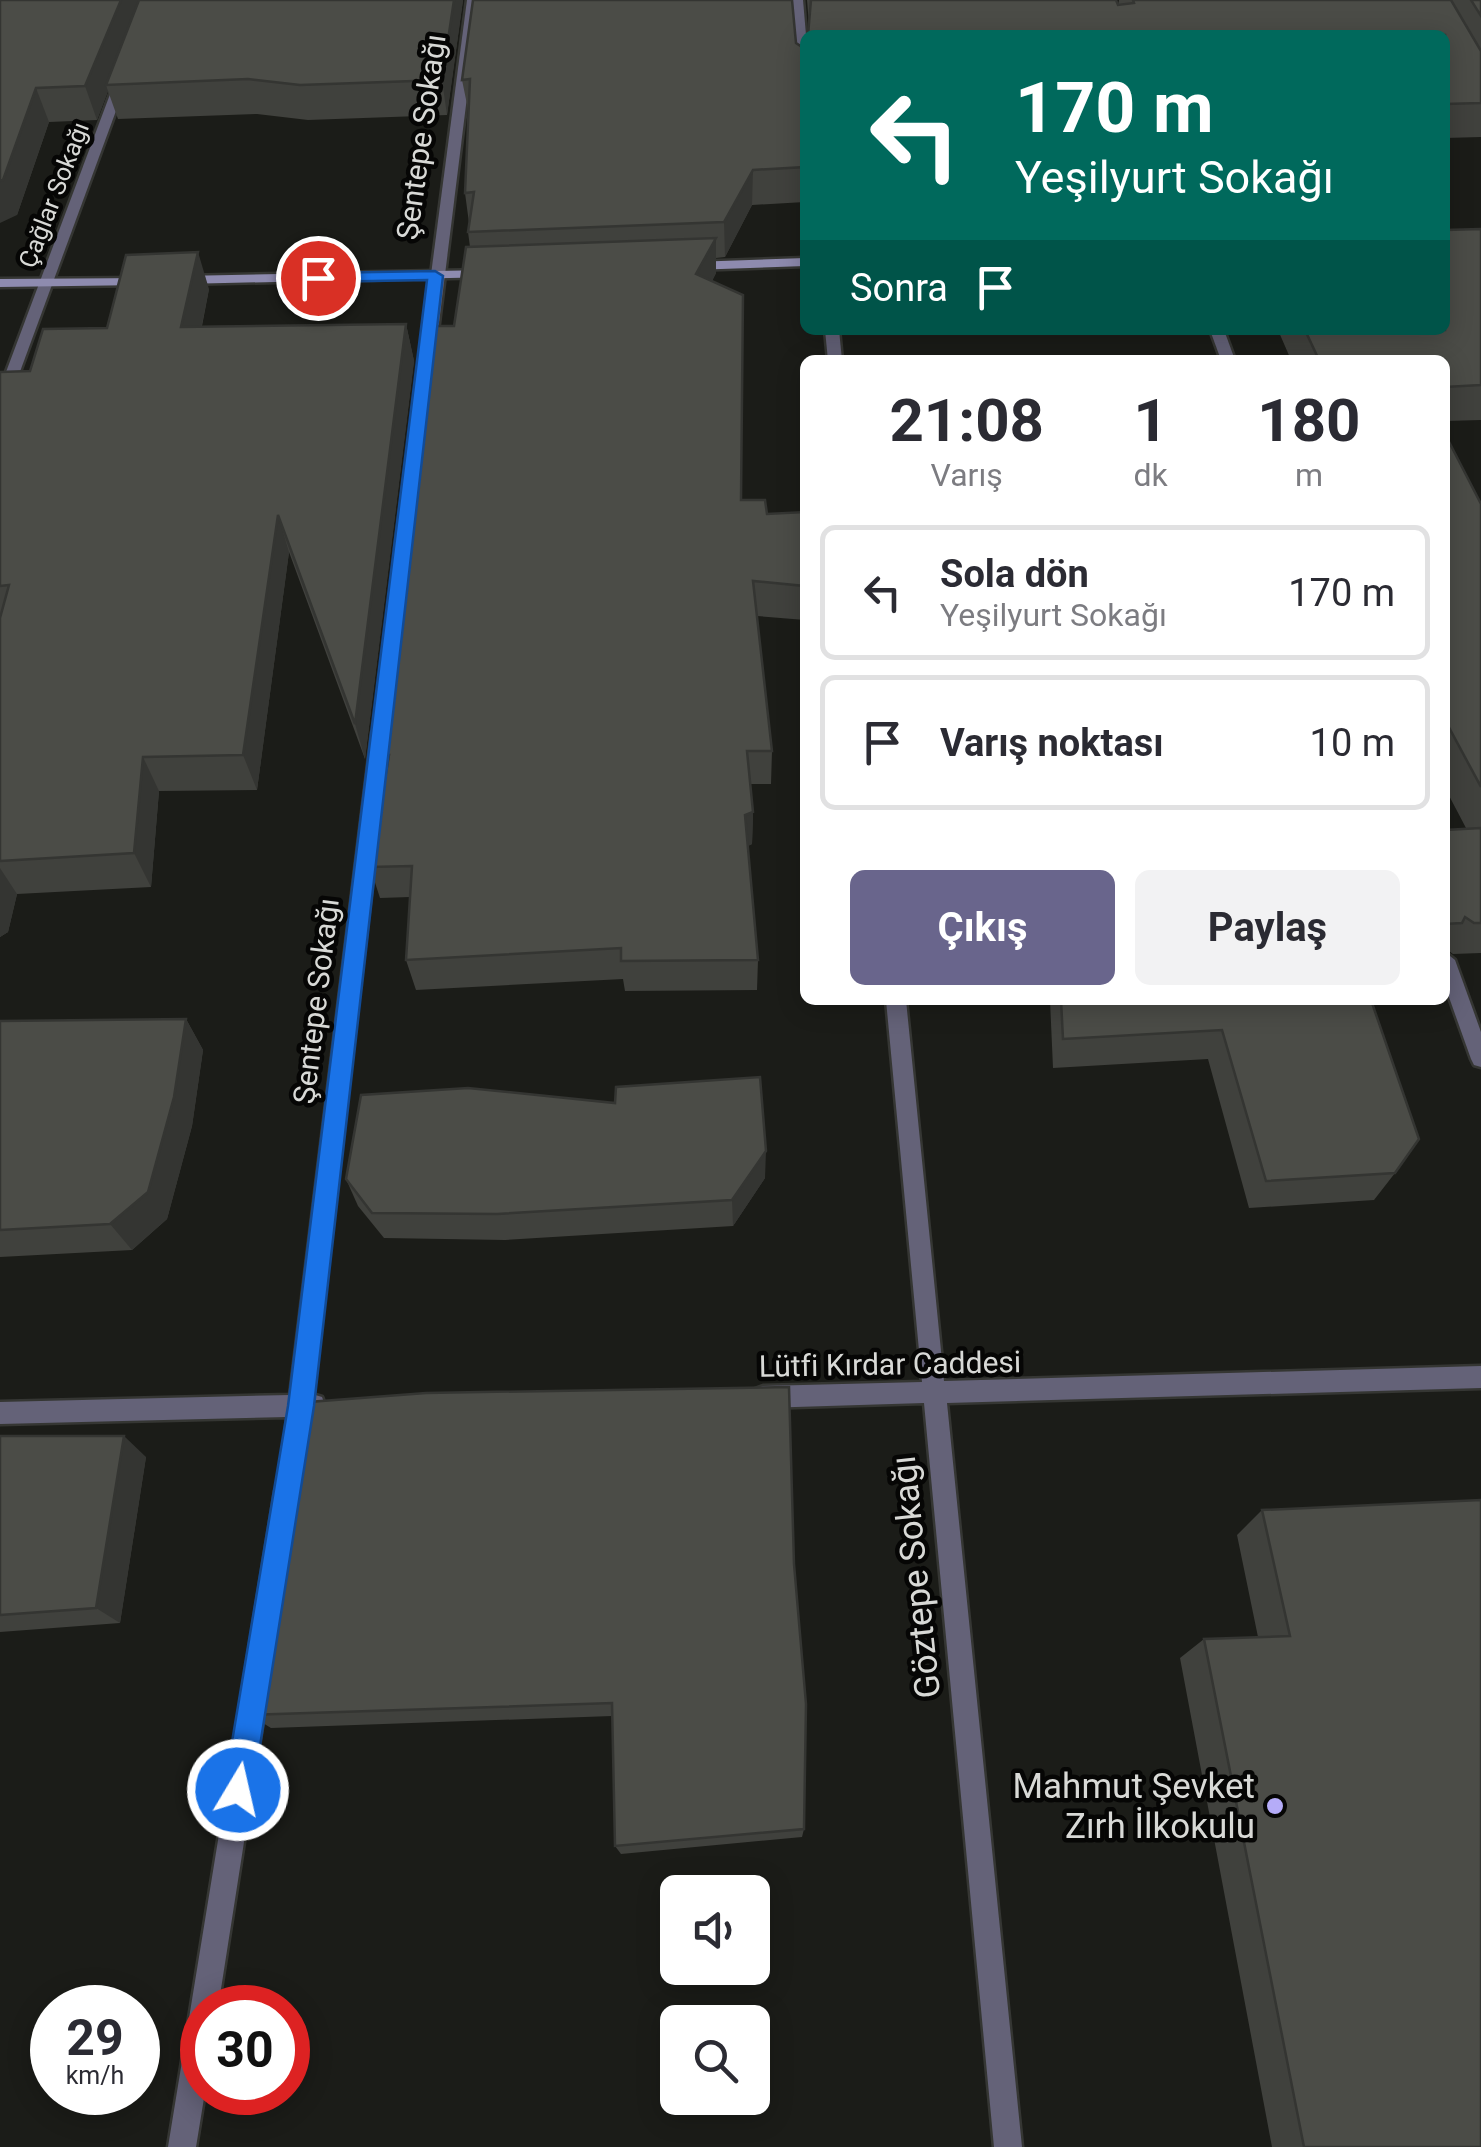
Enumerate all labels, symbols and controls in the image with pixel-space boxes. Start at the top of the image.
street label: Şentepe Sokağı [389,32,453,242]
text: 170 m [1015,67,1214,149]
icon: left [850,70,980,200]
street label: Çağlar Sokağı [13,118,95,272]
text: Yeşilyurt Sokağı [1015,151,1334,204]
pin [276,236,361,321]
icon: arrive [291,251,346,306]
icon: arrive [968,260,1023,315]
text: Sonra [850,266,948,310]
text: 21:08 [889,385,1044,456]
text: 1 [1133,385,1168,456]
text: 180 [1257,385,1361,456]
text: Varış [931,456,1003,494]
text: dk [1134,456,1168,494]
text: m [1295,456,1323,494]
text: Sola dön [940,552,1089,596]
icon: left [855,565,910,620]
text: 170 m [1288,571,1395,615]
text: Yeşilyurt Sokağı [940,596,1167,634]
icon: arrive [855,715,910,770]
text: Varış noktası [940,721,1164,765]
text: 10 m [1310,721,1395,765]
button: Çıkış [850,870,1115,985]
button: Paylaş [1135,870,1400,985]
street label: Şentepe Sokağı [286,896,346,1106]
street label: Lütfi Kırdar Caddesi [759,1344,1021,1384]
street label: Göztepe Sokağı [883,1454,949,1700]
position arrow [186,1738,290,1842]
place label: Mahmut Şevket Zırh İlkokulu [1013,1766,1255,1847]
marker: Mahmut Şevket Zırh İlkokulu [1264,1795,1286,1817]
map controls [660,1875,770,2115]
button: sound [660,1875,770,1985]
speed limit sign: 30 [180,1985,310,2115]
button: search [660,2005,770,2115]
text: 29 [66,2009,124,2067]
text: km/h [66,2061,124,2090]

